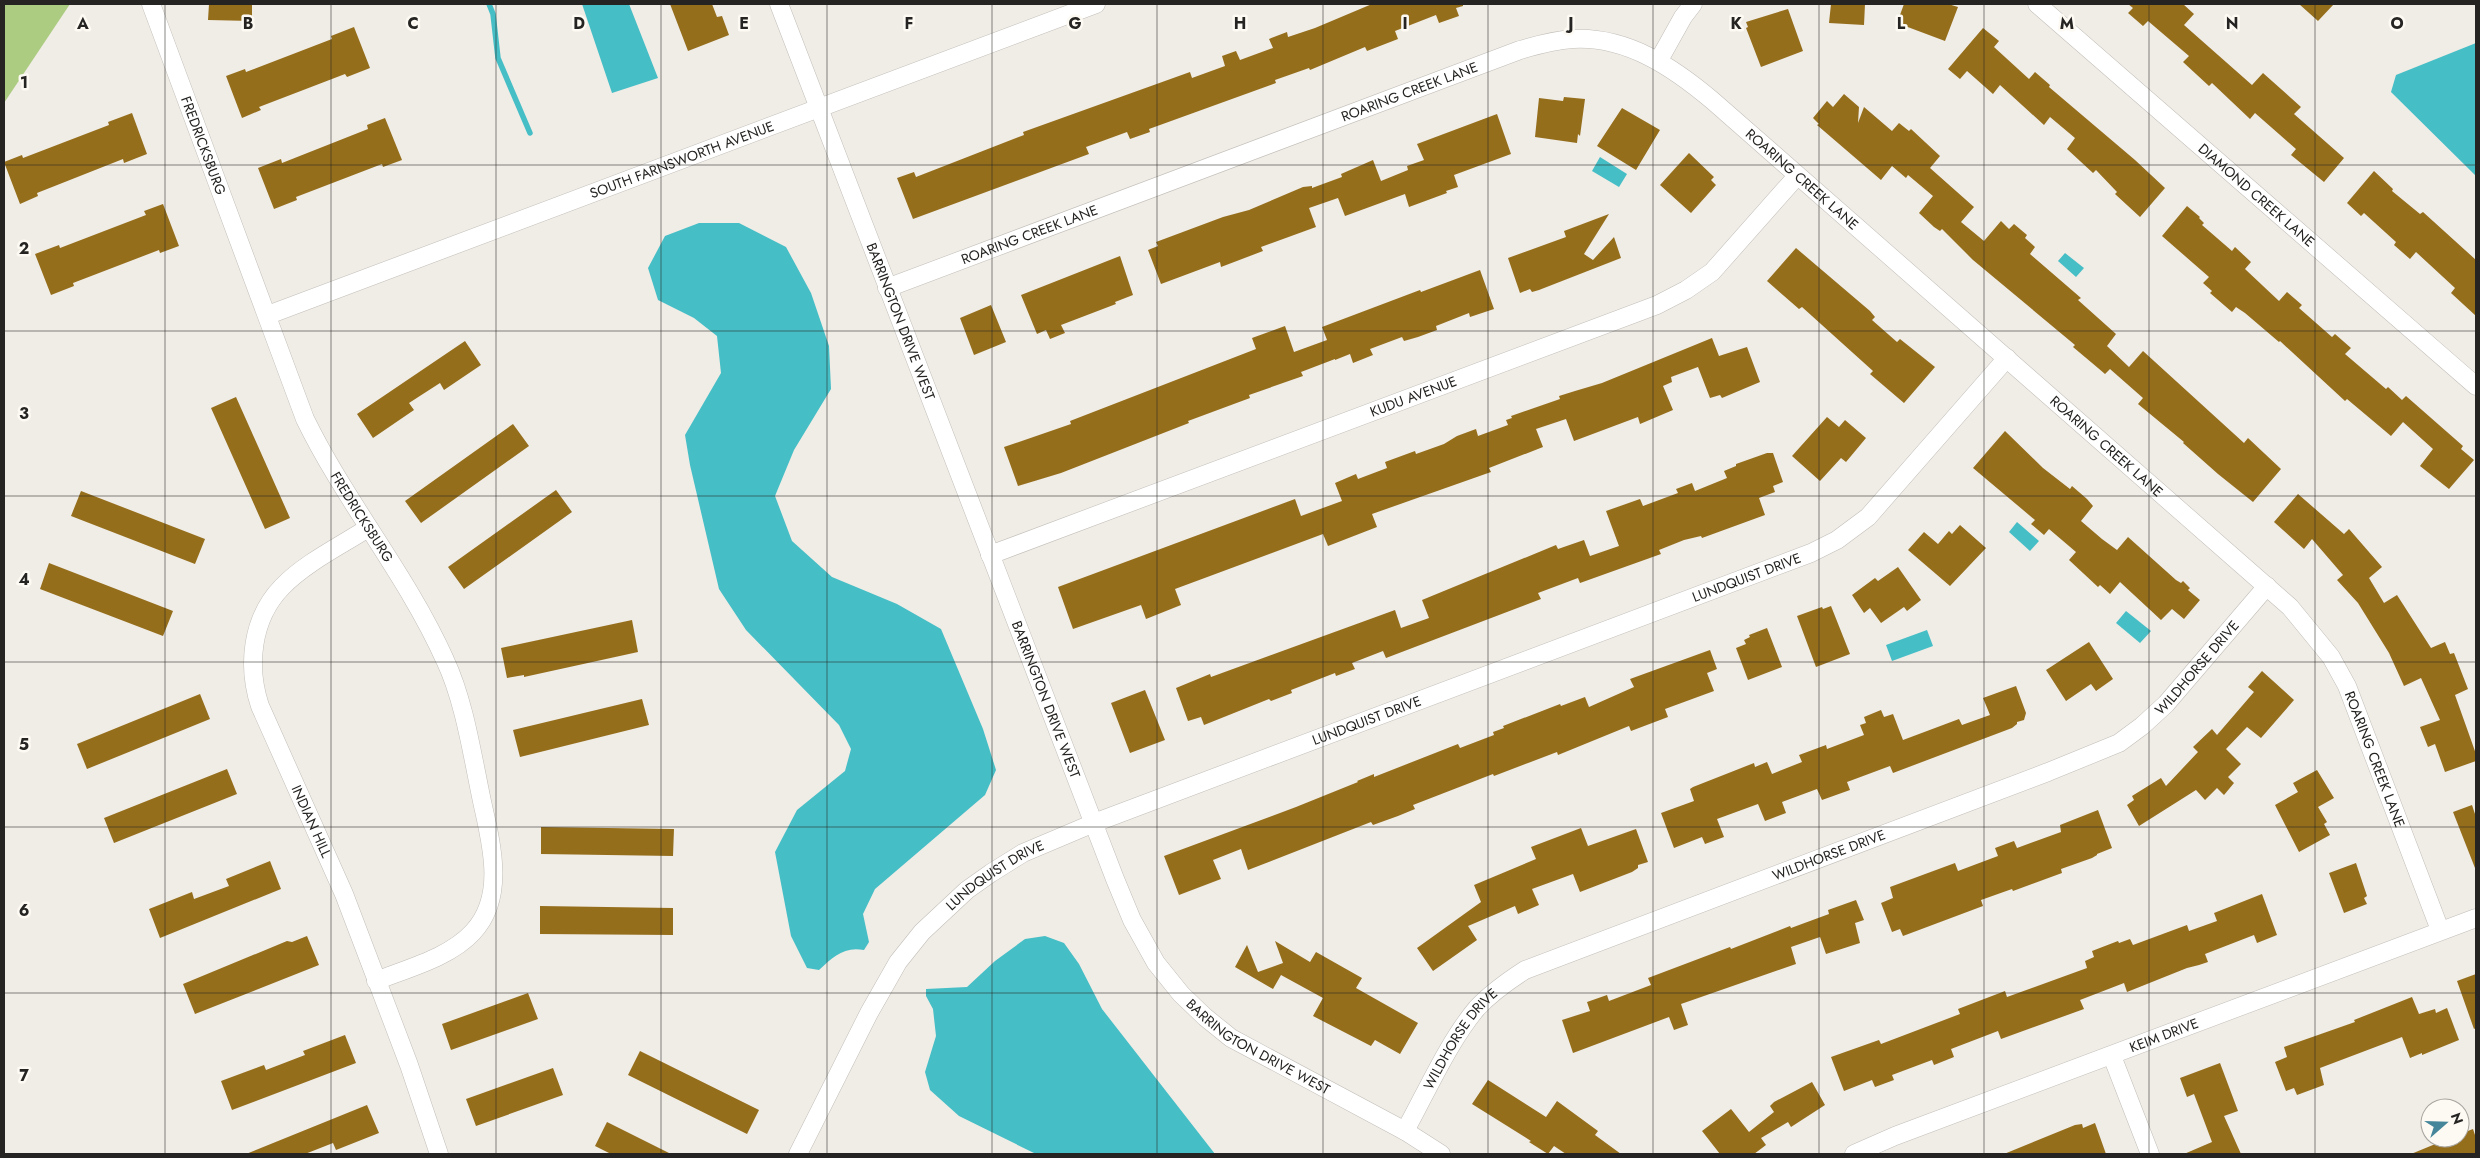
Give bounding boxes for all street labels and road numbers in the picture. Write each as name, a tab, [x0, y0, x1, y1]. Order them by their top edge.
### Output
street label: ROARING CREEK LANE	[1338, 57, 1480, 126]
street label: FREDRICKSBURG	[176, 93, 231, 198]
street label: SOUTH FARNSWORTH AVENUE	[587, 116, 777, 203]
street label: ROARING CREEK LANE	[1741, 124, 1863, 234]
street label: DIAMOND CREEK LANE	[2194, 139, 2319, 251]
street label: ROARING CREEK LANE	[958, 200, 1100, 269]
street label: BARRINGTON DRIVE WEST	[862, 240, 940, 403]
street label: KUDU AVENUE	[1367, 371, 1460, 422]
street label: ROARING CREEK LANE	[2046, 391, 2168, 501]
street label: FREDRICKSBURG	[326, 468, 398, 566]
street label: LUNDQUIST DRIVE	[1689, 548, 1804, 607]
street label: WILDHORSE DRIVE	[2150, 616, 2244, 719]
street label: BARRINGTON DRIVE WEST	[1007, 618, 1086, 781]
street label: ROARING CREEK LANE	[2340, 688, 2410, 830]
street label: LUNDQUIST DRIVE	[1309, 691, 1424, 750]
street label: INDIAN HILL	[287, 782, 337, 862]
street label: WILDHORSE DRIVE	[1769, 824, 1888, 885]
street label: LUNDQUIST DRIVE	[941, 835, 1047, 915]
street label: WILDHORSE DRIVE	[1419, 983, 1502, 1093]
street label: BARRINGTON DRIVE WEST	[1182, 994, 1334, 1099]
street label: KEIM DRIVE	[2127, 1013, 2201, 1057]

